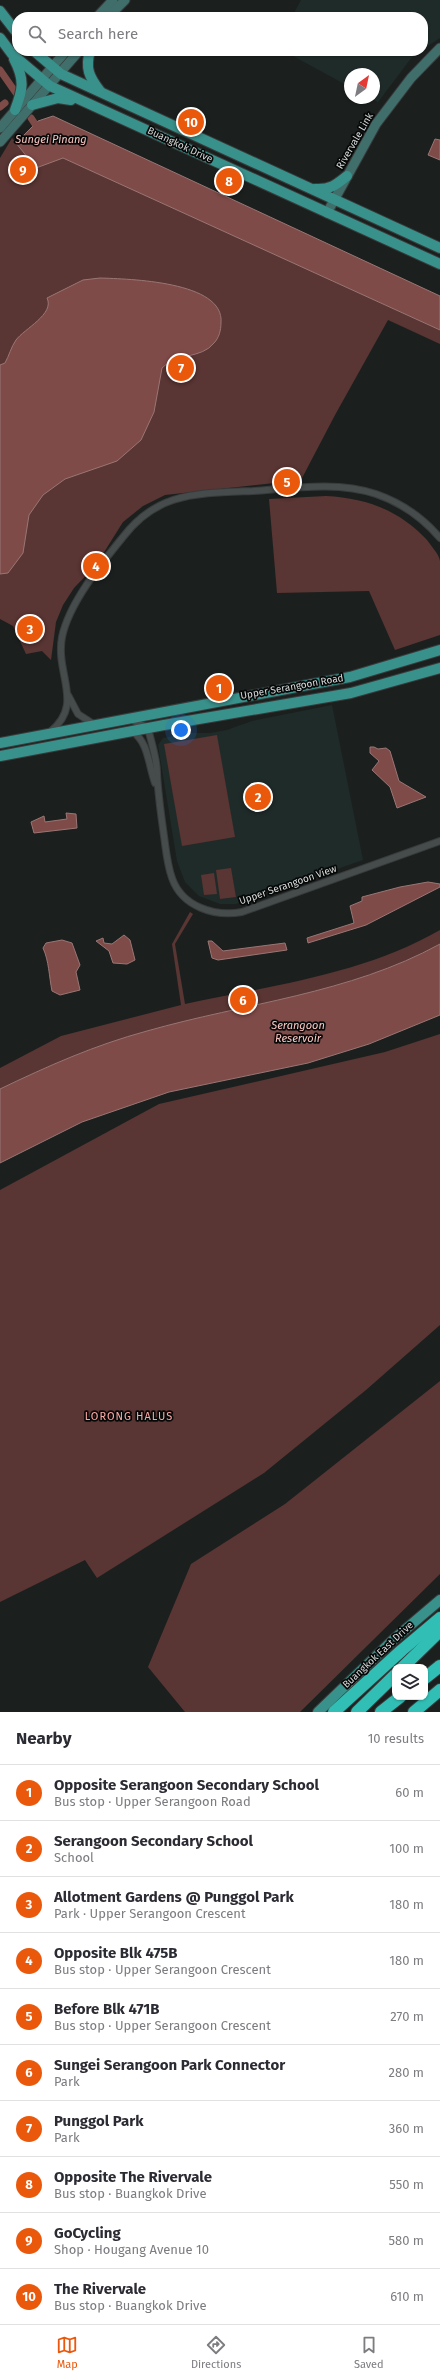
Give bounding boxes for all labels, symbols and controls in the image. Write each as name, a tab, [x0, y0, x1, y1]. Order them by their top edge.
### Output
search box	[12, 12, 428, 56]
icon: search	[26, 23, 48, 45]
text: Search here	[58, 25, 138, 43]
north arrow	[344, 68, 380, 104]
pin: 10	[178, 107, 204, 137]
street label: Rivervale Link	[334, 110, 376, 171]
street label: Buangkok Drive	[146, 125, 214, 165]
water label: Sungei Pinang	[14, 133, 87, 146]
pin: 9	[10, 155, 36, 185]
pin: 8	[216, 166, 242, 196]
pin: 7	[168, 353, 194, 383]
pin: 5	[274, 467, 300, 497]
pin: 4	[83, 551, 109, 581]
pin: 3	[17, 614, 43, 644]
street label: Upper Serangoon Road	[240, 672, 344, 702]
pin: 1	[206, 673, 232, 703]
your location	[171, 720, 191, 740]
pin: 2	[245, 782, 271, 812]
street label: Upper Serangoon View	[238, 863, 338, 907]
pin: 6	[230, 985, 256, 1015]
water label: Serangoon Reservoir	[270, 1019, 325, 1045]
district label: LORONG HALUS	[85, 1410, 173, 1423]
street label: Buangkok East Drive	[340, 1619, 416, 1691]
map controls	[392, 1664, 428, 1700]
button: layers	[392, 1664, 428, 1700]
text: Nearby	[16, 1728, 71, 1749]
text: 10 results	[368, 1731, 424, 1746]
text: Opposite Serangoon Secondary School	[54, 1776, 319, 1794]
text: 1	[26, 1785, 32, 1800]
text: 60 m	[395, 1785, 424, 1800]
text: Bus stop · Upper Serangoon Road	[54, 1794, 251, 1809]
text: Serangoon Secondary School	[54, 1832, 253, 1850]
text: 2	[26, 1841, 32, 1856]
text: 100 m	[389, 1841, 424, 1856]
text: School	[54, 1850, 94, 1865]
text: Allotment Gardens @ Punggol Park	[54, 1888, 294, 1906]
text: 3	[26, 1897, 32, 1912]
text: 180 m	[389, 1897, 424, 1912]
text: Park · Upper Serangoon Crescent	[54, 1906, 246, 1921]
text: Opposite Blk 475B	[54, 1944, 178, 1962]
text: 4	[25, 1953, 33, 1968]
text: 180 m	[389, 1953, 424, 1968]
text: Bus stop · Upper Serangoon Crescent	[54, 1962, 271, 1977]
text: Before Blk 471B	[54, 2000, 160, 2018]
text: 5	[26, 2009, 32, 2024]
text: 270 m	[390, 2009, 424, 2024]
text: Bus stop · Upper Serangoon Crescent	[54, 2018, 271, 2033]
text: Sungei Serangoon Park Connector	[54, 2056, 285, 2074]
text: 6	[25, 2065, 33, 2080]
text: 280 m	[389, 2065, 424, 2080]
text: Park	[54, 2074, 80, 2089]
text: Punggol Park	[54, 2112, 144, 2130]
text: 7	[26, 2121, 32, 2136]
text: 360 m	[389, 2121, 424, 2136]
text: Park	[54, 2130, 80, 2145]
text: Opposite The Rivervale	[54, 2168, 212, 2186]
text: 8	[25, 2177, 33, 2192]
text: 550 m	[389, 2177, 424, 2192]
text: Bus stop · Buangkok Drive	[54, 2186, 207, 2201]
text: GoCycling	[54, 2224, 121, 2242]
text: 9	[25, 2233, 33, 2248]
text: 580 m	[388, 2233, 424, 2248]
text: Shop · Hougang Avenue 10	[54, 2242, 209, 2257]
text: The Rivervale	[54, 2280, 146, 2298]
text: 10	[22, 2289, 36, 2304]
text: 610 m	[390, 2289, 424, 2304]
text: Bus stop · Buangkok Drive	[54, 2298, 207, 2313]
tab: Map	[56, 2334, 78, 2371]
tab: Directions	[191, 2334, 241, 2371]
tab: Saved	[354, 2334, 384, 2371]

